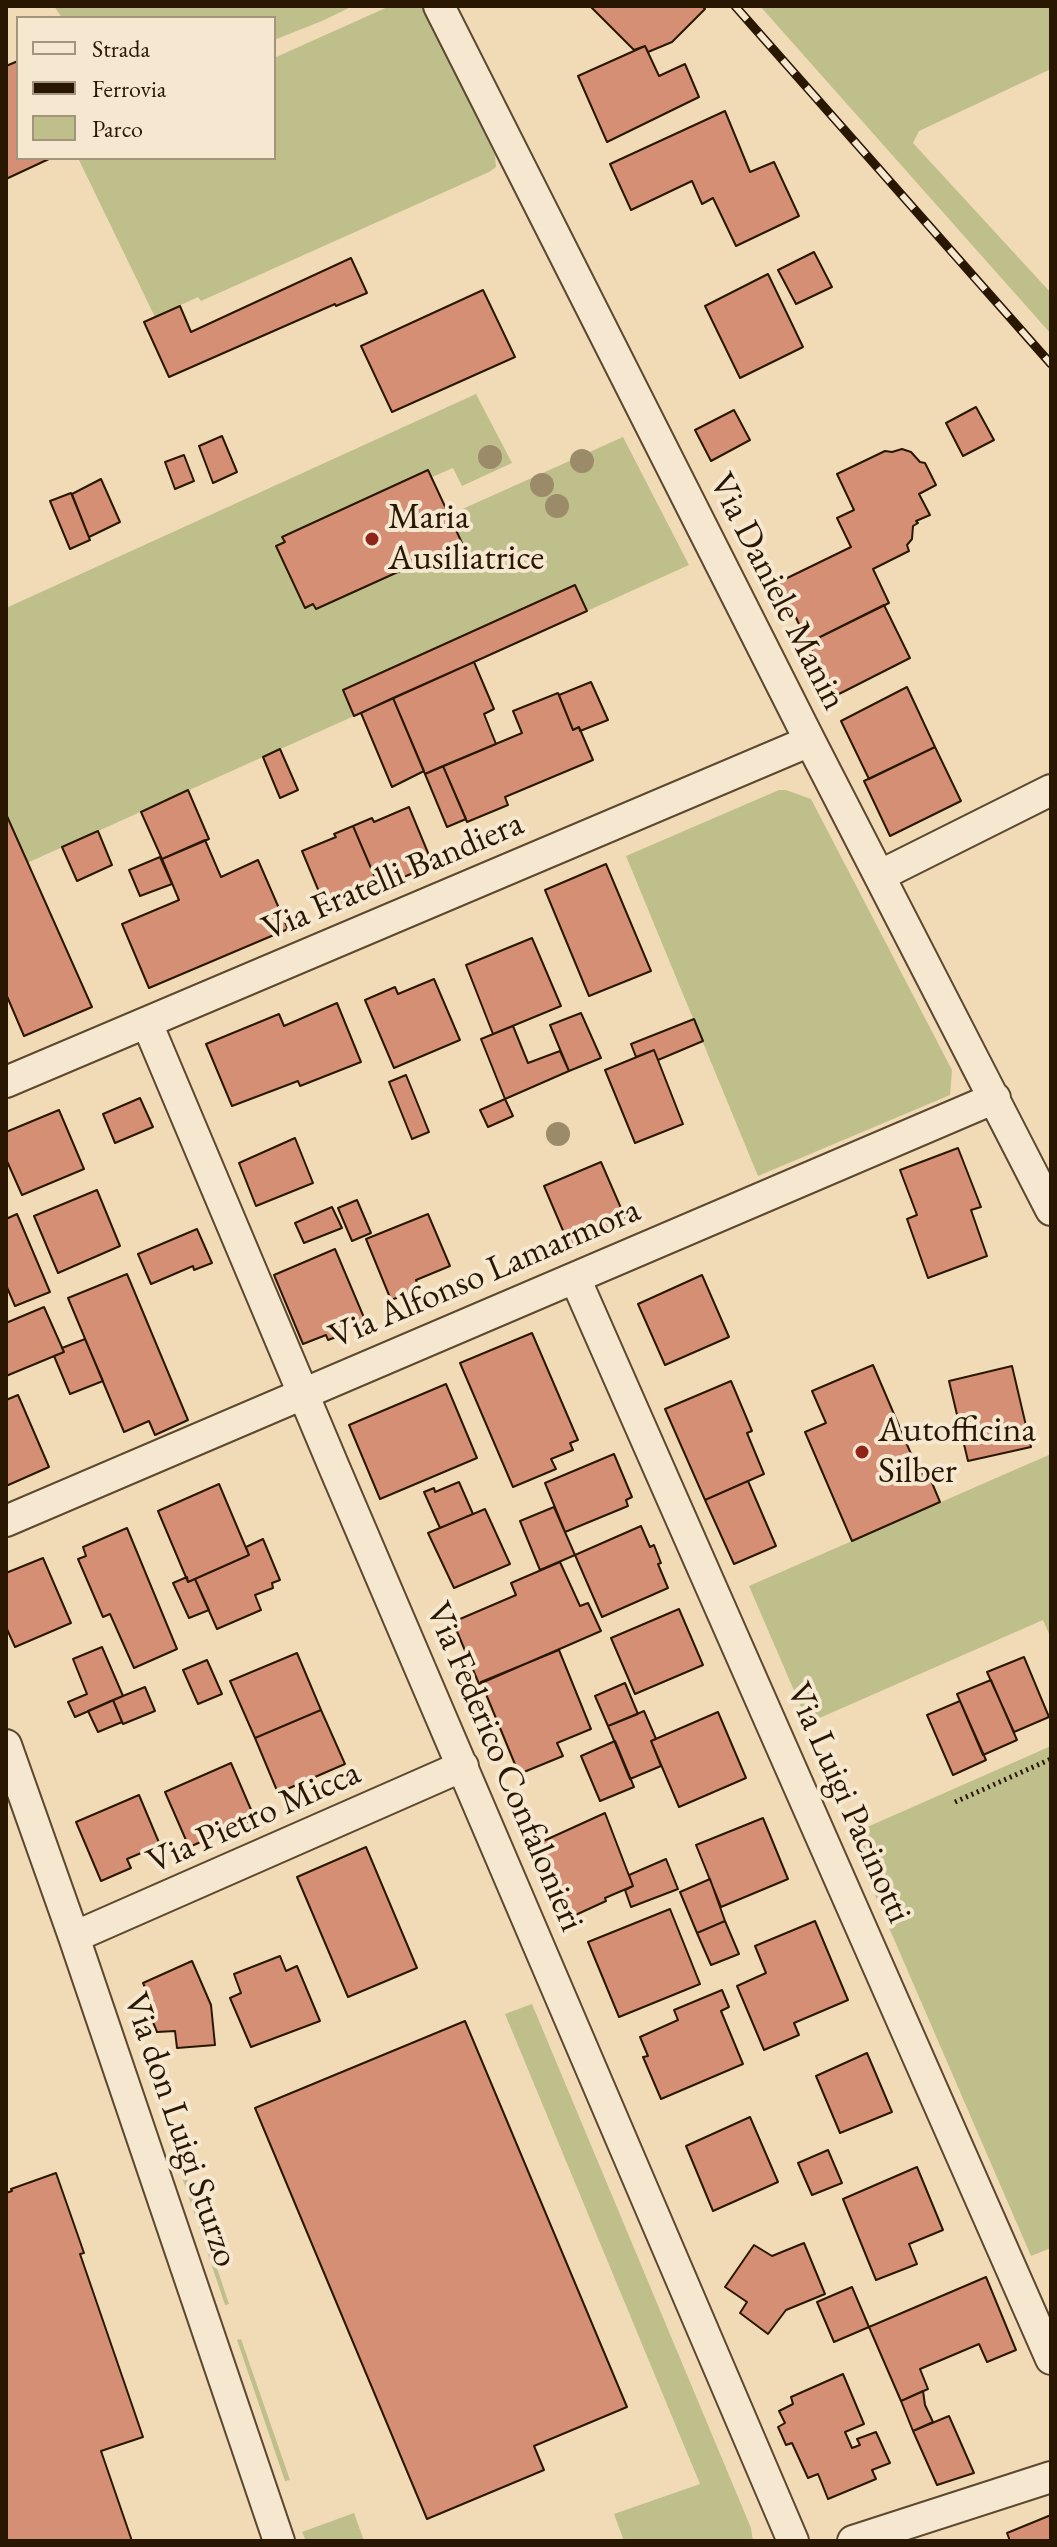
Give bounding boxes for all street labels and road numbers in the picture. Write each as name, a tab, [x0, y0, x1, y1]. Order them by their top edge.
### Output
street label: Via Daniele Manin	[699, 466, 855, 718]
street label: Via Fratelli Bandiera	[256, 803, 530, 951]
street label: Via Alfonso Lamarmora	[323, 1189, 647, 1359]
street label: Via Federico Confalonieri	[415, 1596, 593, 1938]
street label: Via Luigi Pacinotti	[776, 1676, 920, 1930]
street label: Via Pietro Micca	[141, 1752, 367, 1884]
street label: Via don Luigi Sturzo	[113, 1987, 247, 2273]

